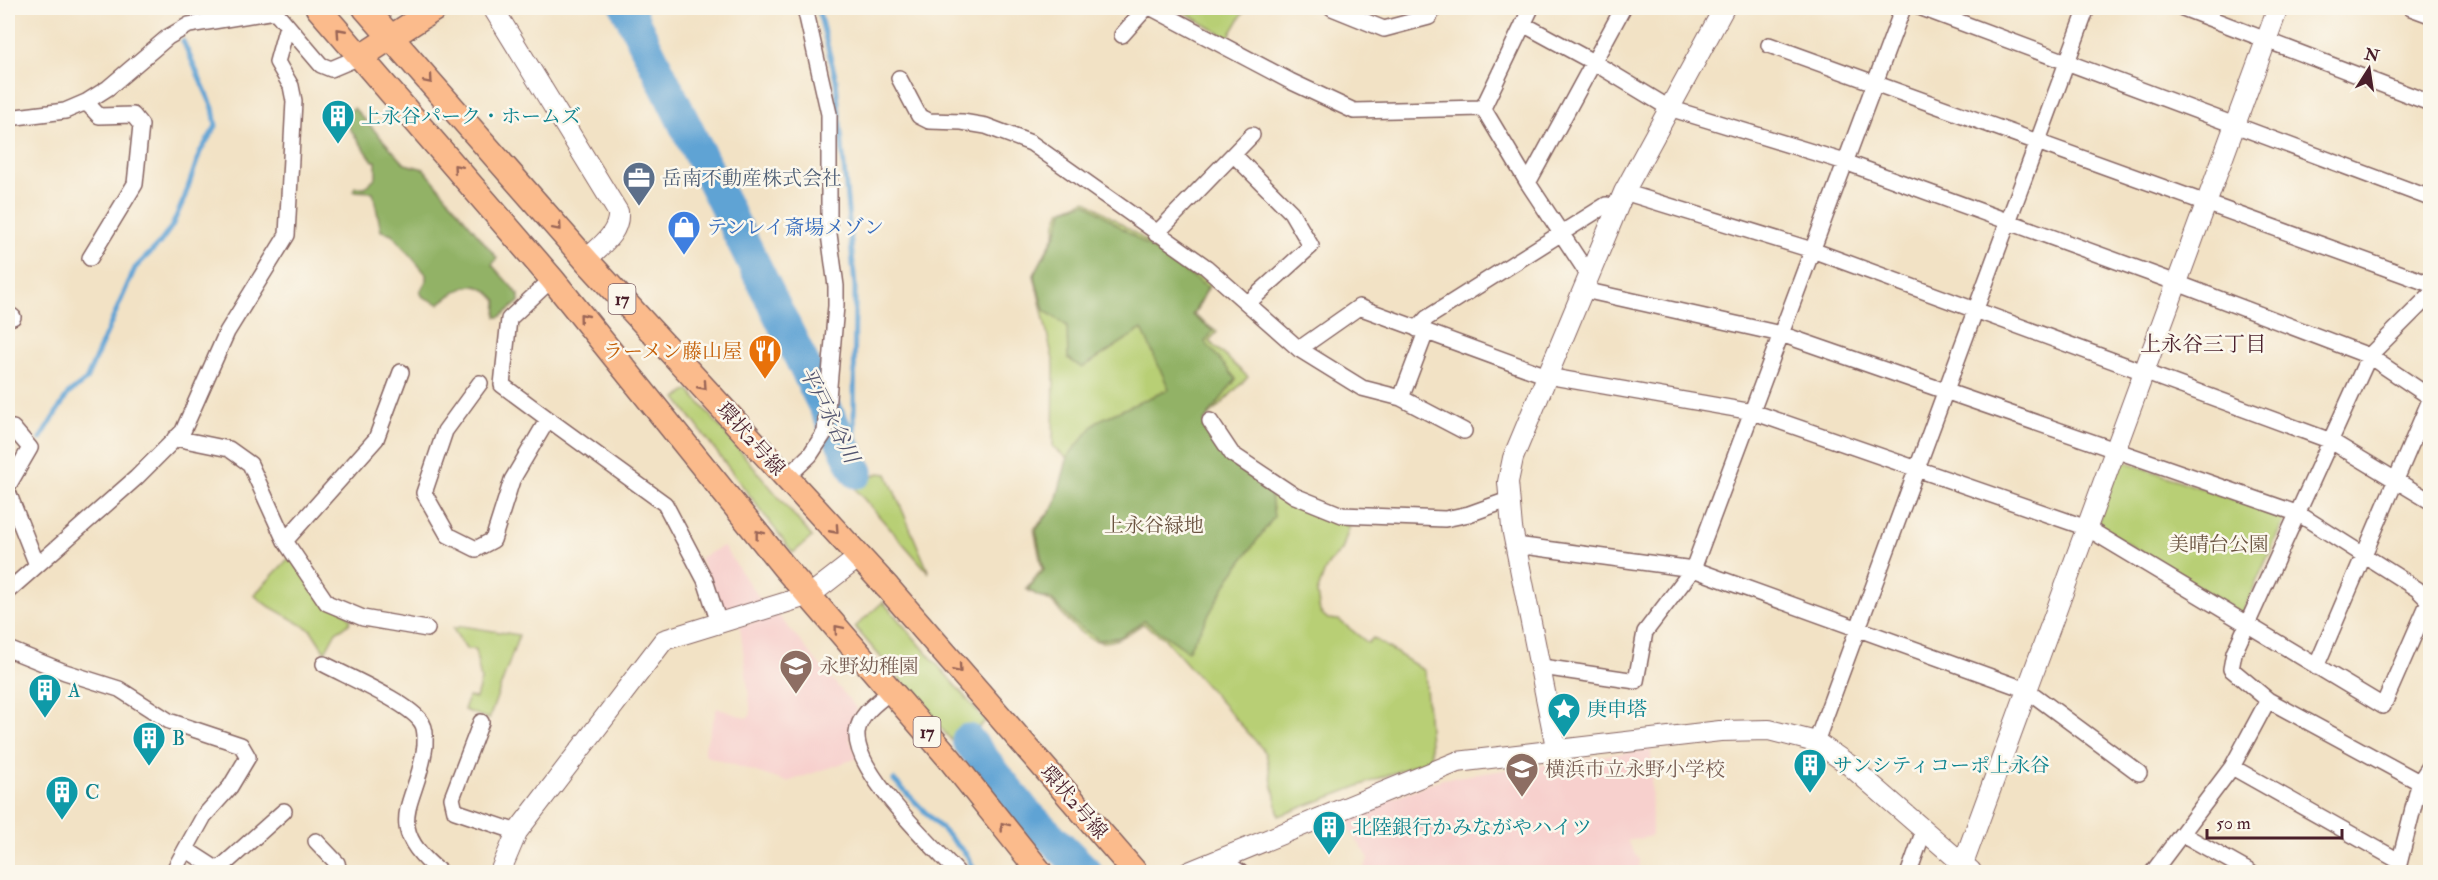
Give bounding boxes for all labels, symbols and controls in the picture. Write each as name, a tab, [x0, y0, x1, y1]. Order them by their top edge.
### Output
one-way arrow	[336, 28, 347, 39]
north arrow	[2339, 39, 2399, 99]
text: N	[2362, 44, 2382, 67]
one-way arrow	[422, 73, 433, 84]
building icon: 上永谷パーク・ホームズ	[320, 98, 356, 145]
place label: 上永谷パーク・ホームズ	[361, 104, 581, 129]
office icon: 岳南不動産株式会社	[621, 160, 657, 207]
one-way arrow	[453, 164, 464, 175]
place label: 岳南不動産株式会社	[662, 166, 842, 191]
shop icon: テンレイ斎場メゾン	[666, 209, 702, 256]
place label: テンレイ斎場メゾン	[707, 215, 884, 240]
one-way arrow	[550, 220, 561, 231]
road number: 17	[608, 284, 636, 314]
one-way arrow	[579, 313, 590, 324]
district label: 上永谷三丁目	[2140, 331, 2266, 358]
restaurant icon: ラーメン藤山屋	[747, 333, 783, 380]
place label: ラーメン藤山屋	[603, 339, 742, 364]
water label: 平戸永谷川	[793, 362, 866, 470]
one-way arrow	[696, 379, 707, 390]
street label: 環状2号線	[712, 397, 790, 481]
park label: 上永谷緑地	[1104, 513, 1204, 538]
one-way arrow	[828, 523, 839, 534]
one-way arrow	[755, 529, 766, 540]
park label: 美晴台公園	[2169, 532, 2269, 557]
one-way arrow	[834, 625, 845, 636]
school or university icon: 永野幼稚園	[778, 648, 814, 695]
place label: 永野幼稚園	[819, 654, 919, 679]
one-way arrow	[951, 662, 962, 673]
building icon: A	[27, 672, 63, 719]
place label: A	[67, 678, 81, 703]
place icon: 庚申塔	[1546, 691, 1582, 738]
place label: 庚申塔	[1587, 697, 1647, 722]
road number: 17	[914, 717, 940, 747]
building icon: B	[131, 720, 167, 767]
place label: B	[172, 726, 185, 751]
building icon: サンシティコーポ上永谷	[1792, 747, 1828, 794]
school or university icon: 横浜市立永野小学校	[1504, 751, 1540, 798]
place label: サンシティコーポ上永谷	[1833, 753, 2050, 778]
place label: 横浜市立永野小学校	[1545, 757, 1725, 782]
street label: 環状2号線	[1035, 760, 1113, 844]
building icon: C	[44, 774, 80, 821]
place label: C	[85, 780, 100, 805]
scale bar	[2207, 802, 2342, 840]
building icon: 北陸銀行かみながやハイツ	[1311, 809, 1347, 856]
text: 50 m	[2216, 812, 2251, 835]
place label: 北陸銀行かみながやハイツ	[1352, 815, 1592, 840]
one-way arrow	[1000, 822, 1011, 833]

